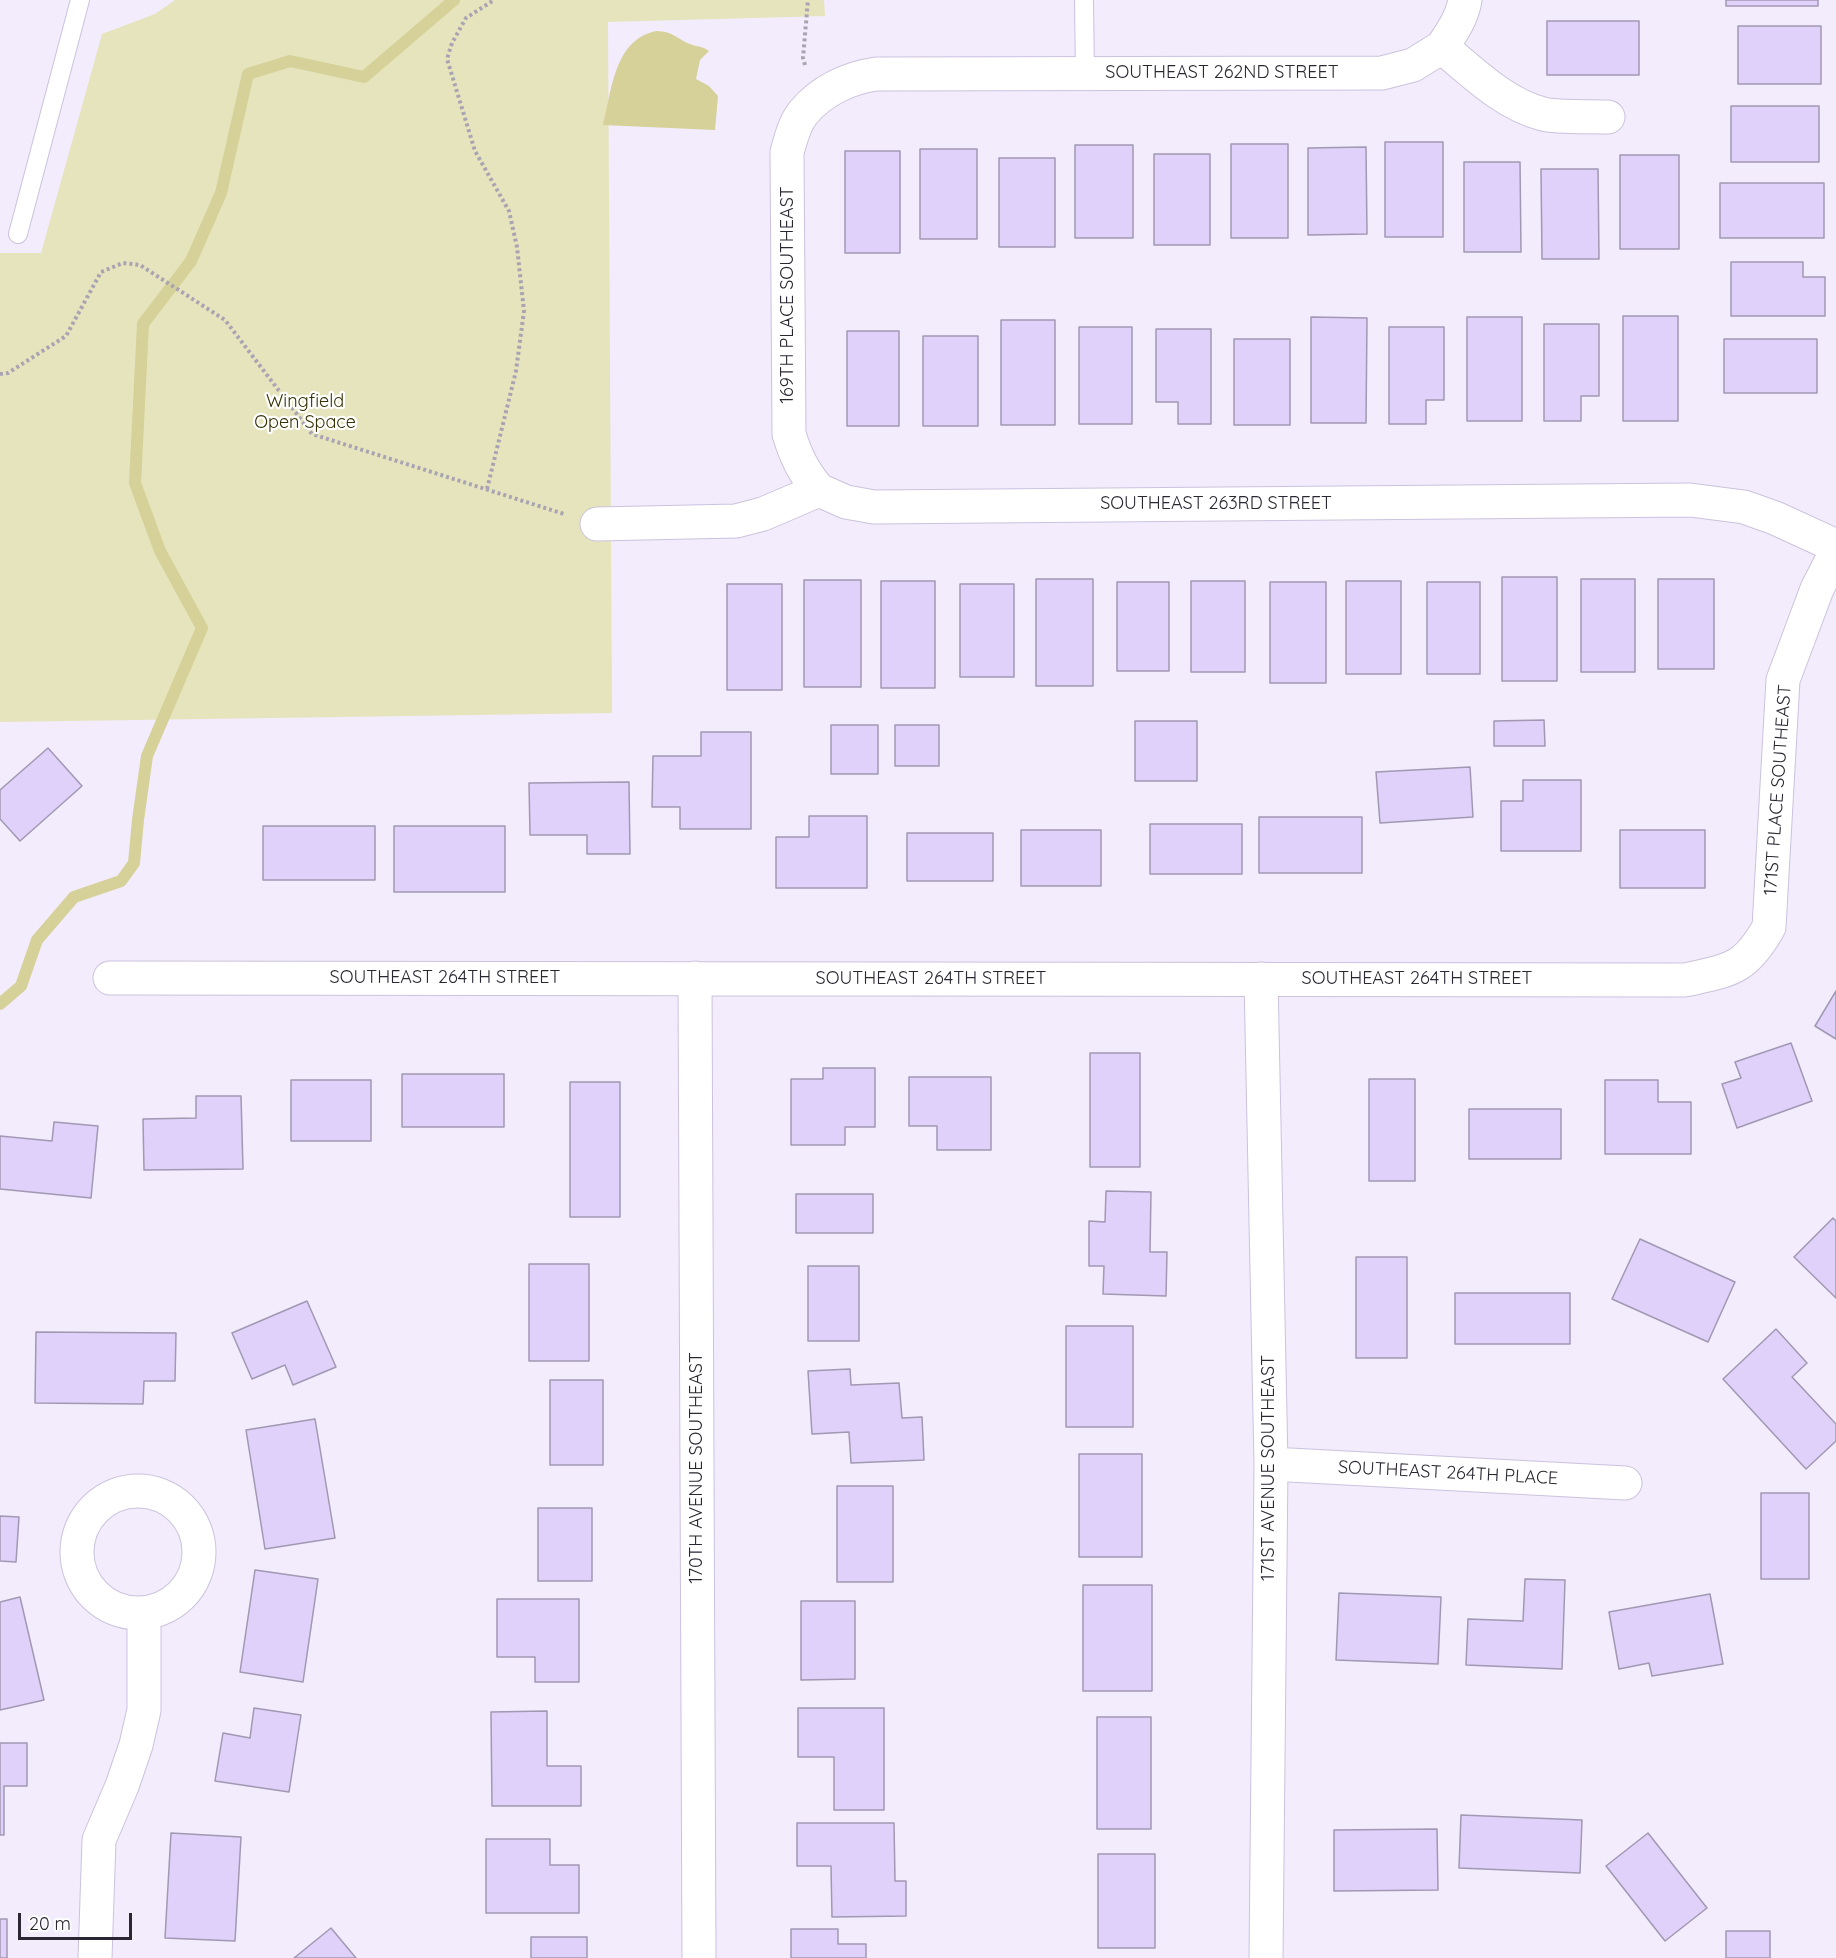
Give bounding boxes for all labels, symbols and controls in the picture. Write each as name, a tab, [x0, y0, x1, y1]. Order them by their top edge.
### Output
street label: SOUTHEAST 262ND STREET	[1105, 62, 1339, 84]
street label: 169TH PLACE SOUTHEAST	[777, 186, 799, 404]
park label: Wingfield Open Space	[254, 391, 356, 434]
street label: SOUTHEAST 263RD STREET	[1100, 493, 1332, 515]
street label: 171ST PLACE SOUTHEAST	[1760, 684, 1796, 896]
street label: SOUTHEAST 264TH STREET	[330, 967, 560, 989]
street label: SOUTHEAST 264TH STREET	[816, 968, 1046, 990]
street label: SOUTHEAST 264TH STREET	[1302, 968, 1532, 990]
street label: 170TH AVENUE SOUTHEAST	[686, 1352, 708, 1584]
street label: 171ST AVENUE SOUTHEAST	[1258, 1355, 1280, 1581]
street label: SOUTHEAST 264TH PLACE	[1337, 1456, 1559, 1490]
scale bar	[21, 1901, 135, 1939]
text: 20 m	[29, 1912, 71, 1935]

